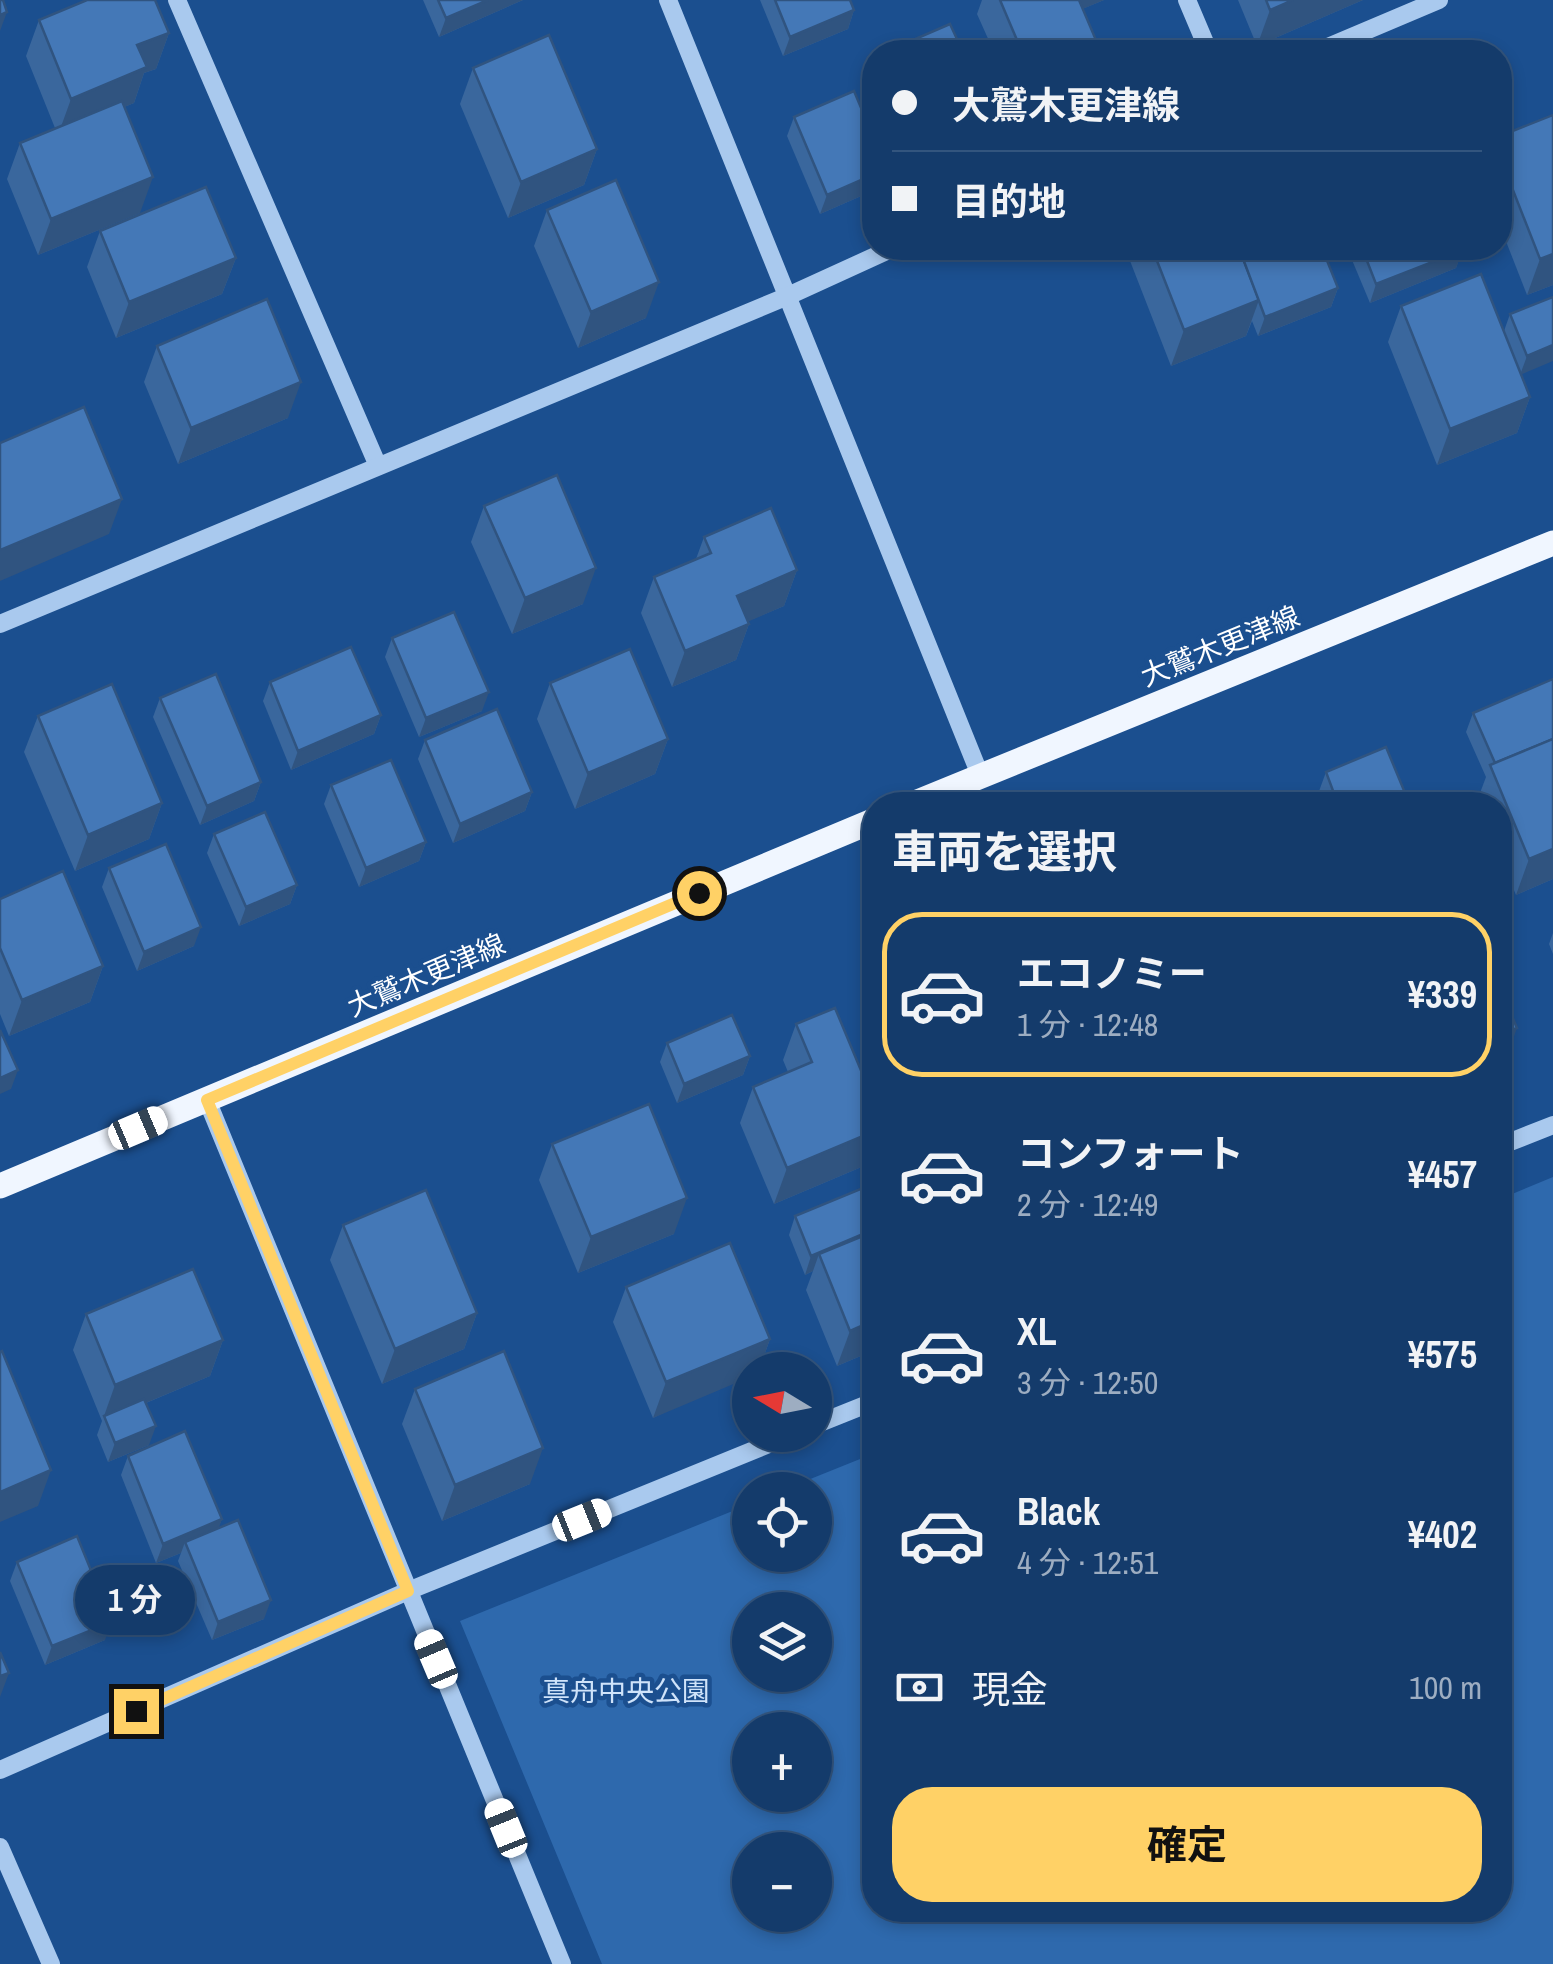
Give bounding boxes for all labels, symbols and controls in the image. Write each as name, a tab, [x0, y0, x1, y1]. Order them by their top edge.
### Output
text: 大鷲木更津線	[952, 80, 1180, 131]
text: 目的地	[952, 176, 1066, 227]
street label: 大鷲木更津線	[1135, 597, 1305, 695]
text: 車両を選択	[892, 821, 1117, 882]
route start	[677, 871, 722, 916]
street label: 大鷲木更津線	[341, 925, 511, 1025]
text: エコノミー	[1017, 948, 1207, 999]
icon: car	[897, 950, 987, 1040]
text: ¥339	[1408, 969, 1477, 1020]
text: 1 分 · 12:48	[1017, 1003, 1158, 1046]
car	[105, 1102, 171, 1154]
text: コンフォート	[1017, 1128, 1244, 1179]
icon: car	[897, 1130, 987, 1220]
text: ¥457	[1408, 1149, 1477, 1200]
text: 2 分 · 12:49	[1017, 1183, 1158, 1226]
text: XL	[1017, 1306, 1057, 1357]
icon: car	[897, 1310, 987, 1400]
text: ¥575	[1408, 1329, 1477, 1380]
north arrow	[732, 1352, 832, 1452]
map controls	[732, 1352, 832, 1932]
text: 3 分 · 12:50	[1017, 1361, 1158, 1404]
button: locate	[732, 1472, 832, 1572]
text: Black	[1017, 1486, 1100, 1537]
icon: car	[897, 1490, 987, 1580]
car	[549, 1495, 615, 1545]
text: ¥402	[1408, 1509, 1477, 1560]
text: 4 分 · 12:51	[1017, 1541, 1158, 1584]
callout: 1 分	[76, 1566, 196, 1636]
text: 1 分	[108, 1578, 162, 1621]
button: layers	[732, 1592, 832, 1692]
car	[410, 1626, 462, 1692]
icon: cash	[892, 1660, 947, 1715]
text: 現金	[972, 1664, 1048, 1715]
text: 100 m	[1409, 1666, 1482, 1709]
park label: 真舟中央公園	[542, 1672, 710, 1710]
route end	[114, 1689, 159, 1734]
button: +	[732, 1712, 832, 1812]
button: 確定	[892, 1787, 1482, 1902]
car	[481, 1795, 531, 1861]
button: −	[732, 1832, 832, 1932]

